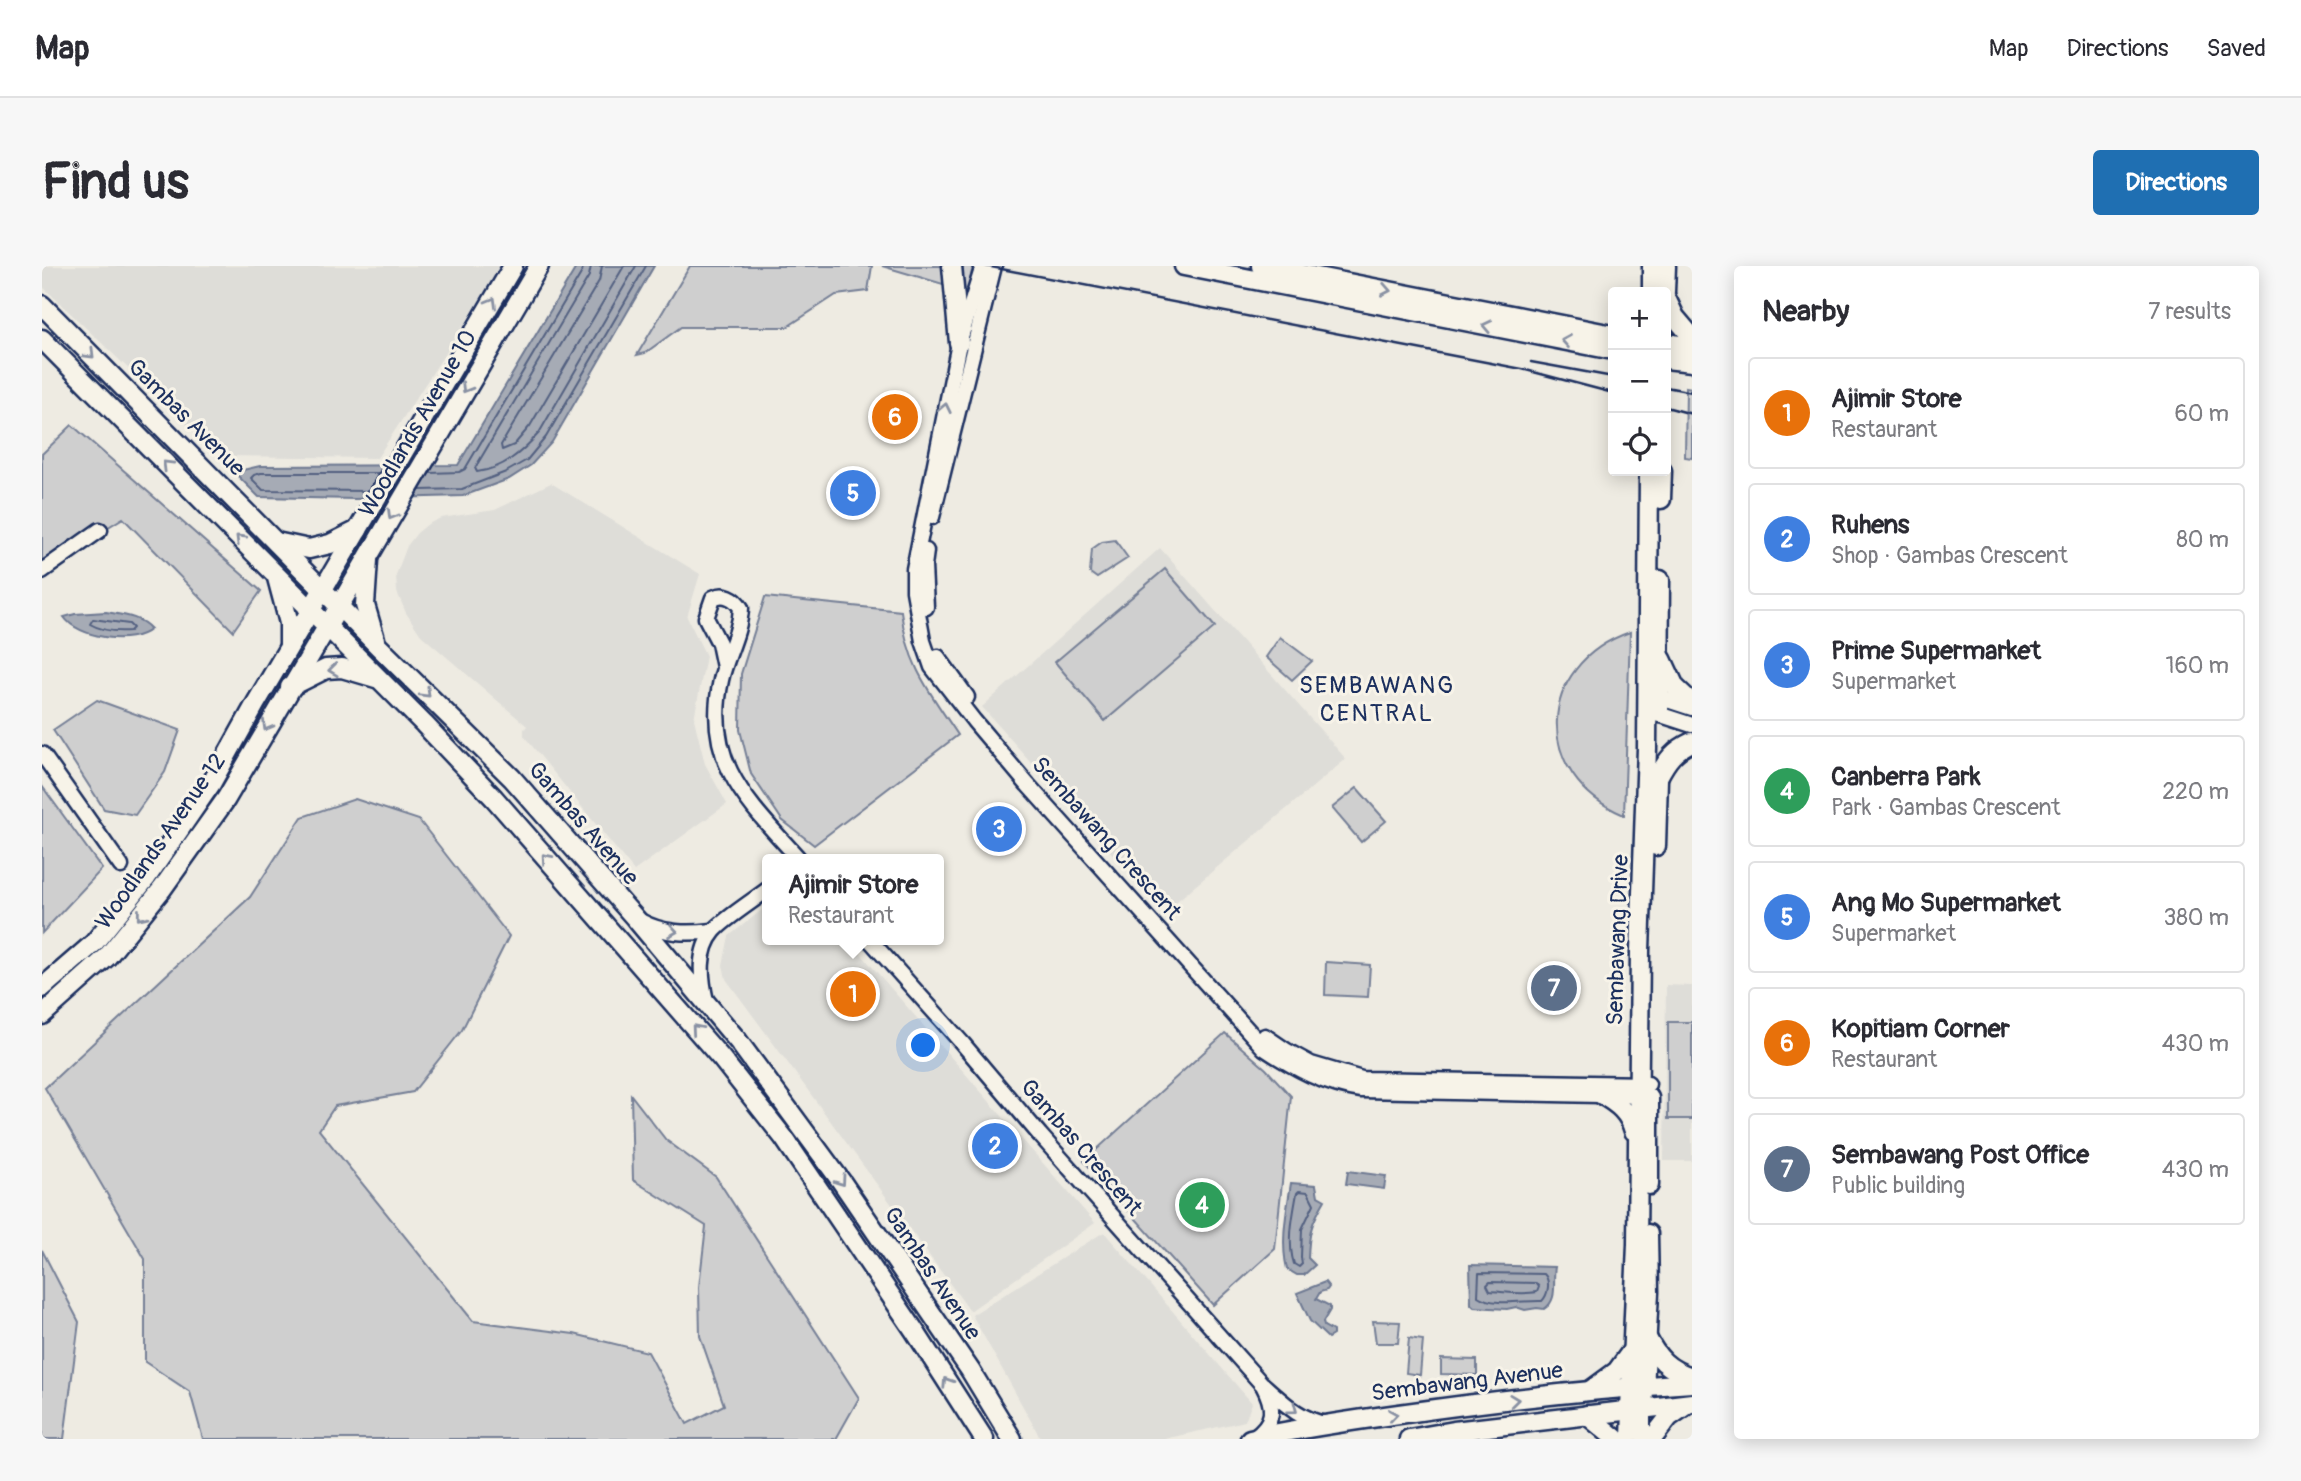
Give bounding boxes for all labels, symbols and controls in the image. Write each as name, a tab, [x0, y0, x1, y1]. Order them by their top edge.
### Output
text: Map	[35, 28, 90, 69]
text: Map	[1989, 34, 2029, 63]
text: Directions	[2067, 34, 2168, 63]
text: Saved	[2206, 34, 2266, 63]
button: Directions	[2093, 150, 2259, 215]
text: Find us	[42, 152, 189, 213]
one-way arrow	[1380, 282, 1392, 297]
map controls	[1608, 287, 1671, 476]
button: +	[1608, 287, 1671, 350]
text: Nearby	[1762, 293, 1849, 330]
one-way arrow	[483, 297, 496, 310]
text: 7 results	[2148, 297, 2231, 326]
one-way arrow	[1481, 319, 1493, 334]
street label: Woodlands Avenue 10	[352, 325, 483, 522]
one-way arrow	[1560, 334, 1572, 349]
one-way arrow	[82, 345, 95, 358]
button: −	[1608, 350, 1671, 413]
street label: Gambas Avenue	[122, 353, 252, 483]
one-way arrow	[462, 380, 475, 393]
text: Ajimir Store	[1831, 383, 1962, 415]
pin: 6	[872, 391, 918, 443]
text: 1	[1783, 399, 1792, 428]
text: 60 m	[2174, 399, 2229, 428]
one-way arrow	[937, 402, 952, 414]
button: locate	[1608, 413, 1671, 476]
text: Restaurant	[1831, 415, 1937, 444]
one-way arrow	[162, 460, 175, 473]
pin: 5	[830, 467, 876, 519]
one-way arrow	[387, 508, 400, 520]
text: Ruhens	[1831, 509, 1909, 541]
text: 2	[1781, 525, 1793, 554]
text: 80 m	[2176, 525, 2229, 554]
one-way arrow	[236, 534, 249, 547]
text: Shop · Gambas Crescent	[1831, 541, 2068, 570]
text: Prime Supermarket	[1831, 635, 2041, 667]
text: 3	[1781, 651, 1793, 680]
text: 160 m	[2165, 651, 2229, 680]
one-way arrow	[328, 663, 339, 678]
text: Supermarket	[1831, 667, 1956, 696]
district label: SEMBAWANG CENTRAL	[1299, 671, 1455, 728]
one-way arrow	[418, 685, 430, 697]
one-way arrow	[262, 719, 275, 732]
street label: Woodlands Avenue 12	[89, 748, 232, 935]
street label: Sembawang Crescent	[1026, 751, 1188, 927]
street label: Gambas Avenue	[522, 756, 646, 892]
text: Canberra Park	[1831, 761, 1980, 793]
text: 4	[1780, 777, 1794, 806]
text: 220 m	[2162, 777, 2229, 806]
text: Park · Gambas Crescent	[1831, 793, 2061, 822]
pin: 3	[976, 803, 1022, 855]
one-way arrow	[542, 853, 554, 866]
street label: Sembawang Drive	[1600, 853, 1635, 1026]
popup	[762, 854, 944, 945]
text: Ajimir Store	[788, 869, 918, 901]
text: Ang Mo Supermarket	[1831, 887, 2061, 919]
text: Restaurant	[788, 901, 894, 930]
text: 5	[1781, 903, 1793, 932]
text: 380 m	[2163, 903, 2229, 932]
one-way arrow	[137, 907, 149, 920]
text: Supermarket	[1831, 919, 1956, 948]
one-way arrow	[667, 923, 679, 938]
pin: 7	[1531, 962, 1577, 1014]
pin: 1	[830, 968, 876, 1020]
text: Kopitiam Corner	[1831, 1013, 2010, 1045]
one-way arrow	[692, 1024, 704, 1037]
your location	[906, 1028, 940, 1062]
text: 6	[1780, 1029, 1794, 1058]
text: 430 m	[2162, 1029, 2229, 1058]
text: Restaurant	[1831, 1045, 1937, 1074]
street label: Gambas Crescent	[1014, 1073, 1149, 1222]
pin: 2	[972, 1120, 1018, 1172]
text: Sembawang Post Office	[1831, 1139, 2089, 1171]
text: 7	[1781, 1155, 1793, 1184]
text: 430 m	[2162, 1155, 2229, 1184]
text: Public building	[1831, 1171, 1965, 1200]
one-way arrow	[833, 1173, 845, 1186]
pin: 4	[1179, 1179, 1225, 1231]
street label: Gambas Avenue	[877, 1201, 988, 1346]
street label: Sembawang Avenue	[1370, 1355, 1565, 1408]
one-way arrow	[943, 1376, 956, 1389]
one-way arrow	[1508, 1392, 1519, 1407]
one-way arrow	[1285, 1401, 1298, 1414]
one-way arrow	[1387, 1408, 1399, 1423]

